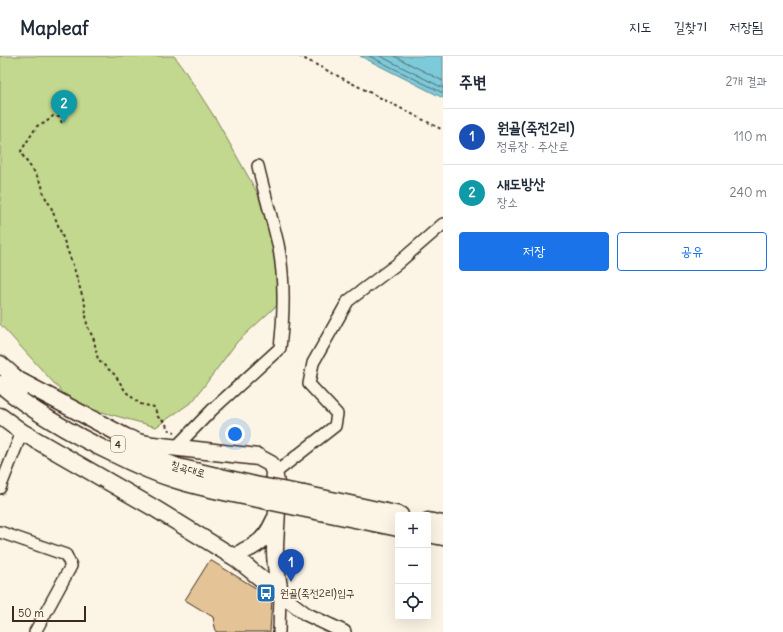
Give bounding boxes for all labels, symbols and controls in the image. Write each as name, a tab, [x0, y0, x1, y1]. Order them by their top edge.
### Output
text: Mapleaf	[20, 16, 89, 40]
text: 지도	[629, 18, 651, 36]
text: 길찾기	[673, 18, 707, 36]
text: 저장됨	[729, 18, 763, 36]
text: 주변	[459, 71, 486, 93]
text: 2개 결과	[725, 73, 767, 90]
pin: 2	[51, 90, 77, 123]
text: 원골(죽전2리)	[497, 118, 575, 137]
text: 1	[469, 128, 475, 145]
text: 110 m	[734, 128, 767, 145]
text: 정류장 · 주산로	[497, 138, 569, 155]
text: 새도방산	[497, 174, 545, 193]
text: 2	[468, 184, 476, 201]
text: 240 m	[730, 184, 767, 201]
text: 장소	[497, 194, 518, 211]
button: 저장	[459, 232, 609, 271]
button: 공유	[617, 232, 767, 271]
your location	[225, 424, 245, 444]
road number: 4	[111, 436, 125, 452]
street label: 칠곡대로	[169, 457, 207, 481]
map controls	[395, 512, 431, 620]
button: +	[395, 512, 431, 548]
button: −	[395, 548, 431, 584]
pin: 1	[278, 549, 304, 582]
bus stop icon: 원골(죽전2리)입구	[255, 582, 277, 604]
button: locate	[395, 584, 431, 620]
place label: 원골(죽전2리)입구	[280, 586, 355, 600]
scale bar	[12, 604, 86, 623]
text: 50 m	[18, 606, 44, 620]

